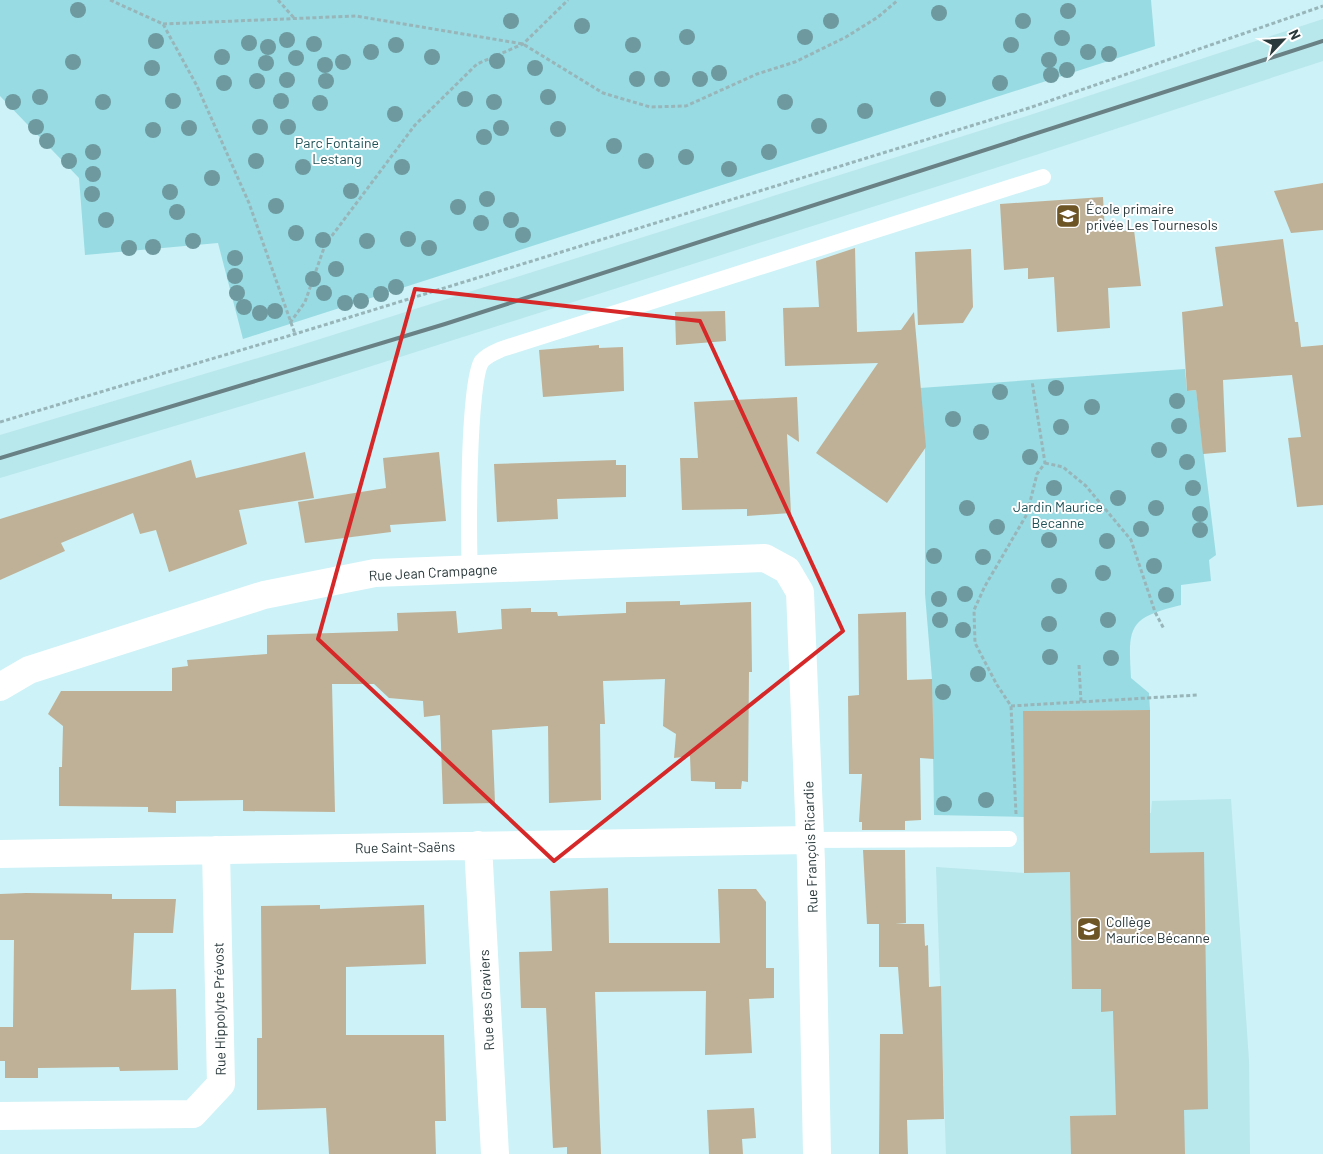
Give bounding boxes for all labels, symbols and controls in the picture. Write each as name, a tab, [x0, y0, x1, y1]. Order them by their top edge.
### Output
north arrow	[1258, 15, 1308, 65]
text: N	[1286, 26, 1305, 42]
park label: Parc Fontaine Lestang	[295, 134, 379, 167]
place label: École primaire privée Les Tournesols	[1086, 200, 1218, 233]
school or university icon: École primaire privée Les Tournesols	[1055, 203, 1081, 229]
park label: Jardin Maurice Becanne	[1013, 498, 1103, 531]
street label: Rue Jean Crampagne	[368, 560, 498, 584]
street label: Rue François Ricardie	[799, 781, 821, 913]
street label: Rue Saint-Saëns	[355, 838, 456, 856]
place label: Collège Maurice Bécanne	[1106, 913, 1210, 946]
school or university icon: Collège Maurice Bécanne	[1076, 916, 1102, 942]
street label: Rue Hippolyte Prévost	[209, 942, 229, 1076]
street label: Rue des Graviers	[475, 949, 497, 1051]

